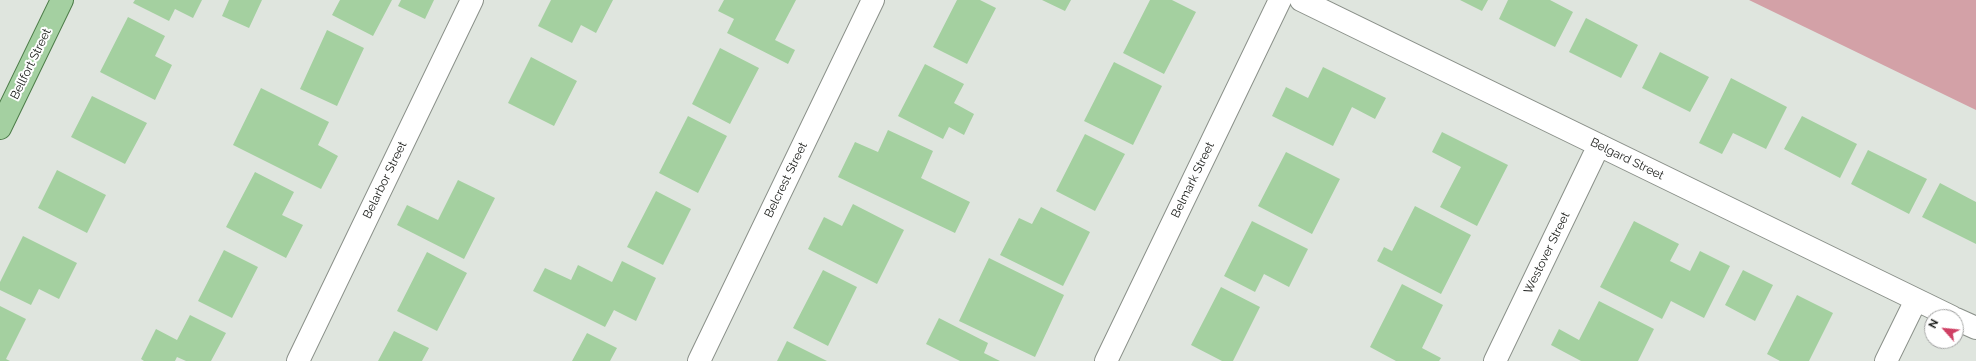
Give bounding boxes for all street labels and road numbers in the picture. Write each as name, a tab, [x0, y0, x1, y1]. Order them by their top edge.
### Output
street label: Bellfort Street	[8, 26, 54, 102]
street label: Belgard Street	[1588, 135, 1666, 183]
street label: Belarbor Street	[360, 139, 410, 221]
street label: Belcrest Street	[762, 140, 810, 220]
street label: Belmark Street	[1168, 140, 1218, 220]
street label: Westover Street	[1521, 210, 1573, 296]

